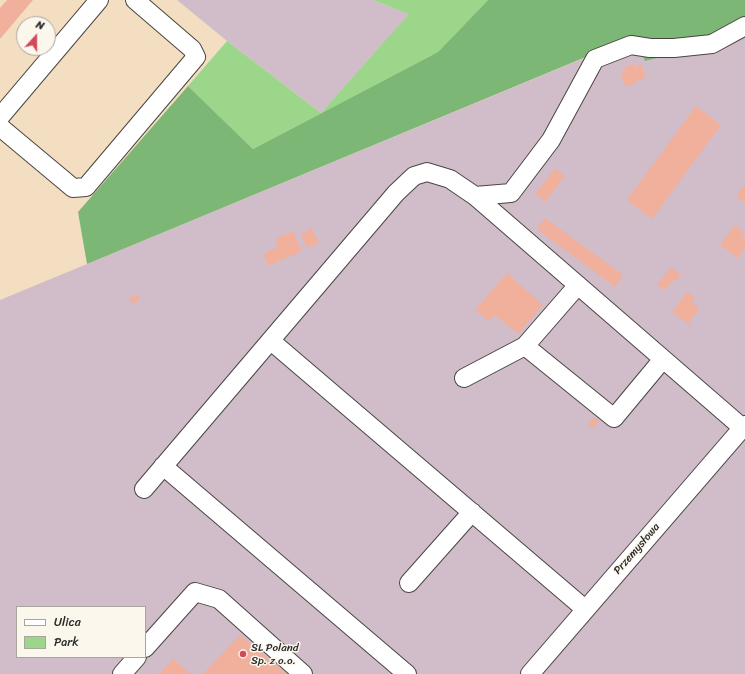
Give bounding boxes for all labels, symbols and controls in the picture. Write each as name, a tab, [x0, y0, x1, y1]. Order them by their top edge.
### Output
text: N	[33, 15, 47, 35]
north arrow	[16, 16, 56, 56]
street label: Przemysłowa	[611, 521, 663, 577]
legend	[16, 606, 146, 658]
text: Ulica	[54, 611, 81, 633]
text: Park	[54, 631, 79, 653]
place label: SL Poland Sp. z o.o.	[251, 641, 298, 667]
marker: SL Poland Sp. z o.o.	[238, 649, 248, 659]

